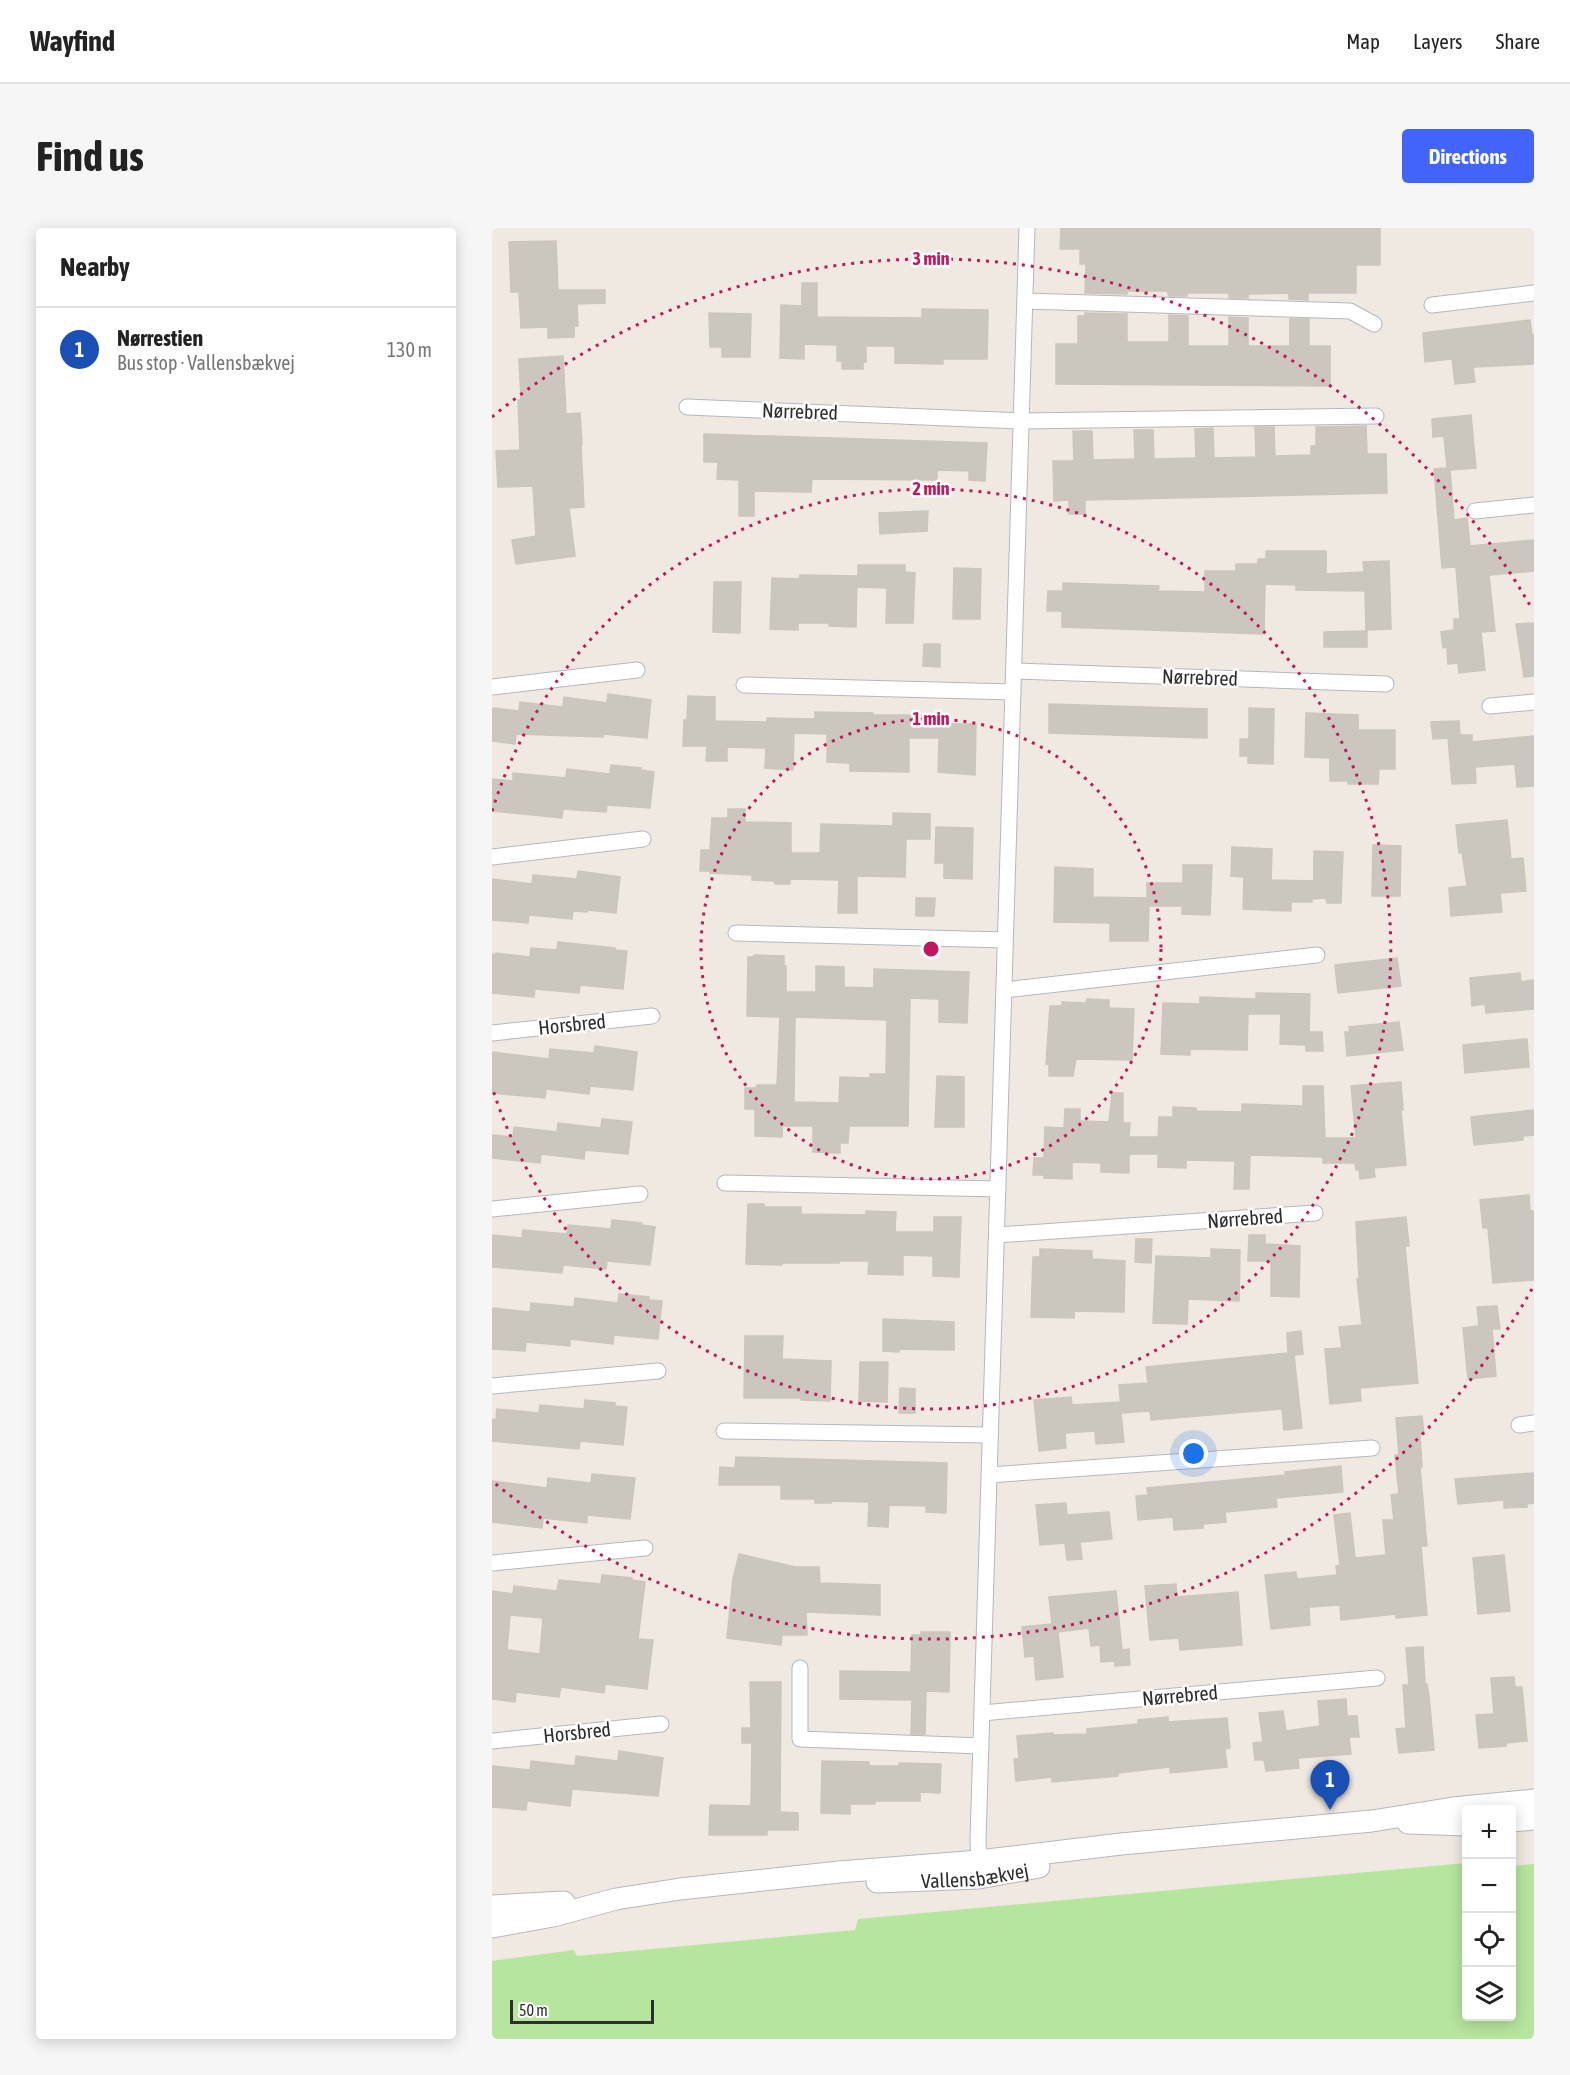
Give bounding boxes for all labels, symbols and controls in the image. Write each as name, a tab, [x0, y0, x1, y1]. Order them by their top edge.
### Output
text: Wayfind	[30, 25, 115, 57]
text: Map	[1346, 29, 1380, 53]
text: Layers	[1413, 29, 1463, 53]
text: Share	[1496, 29, 1540, 53]
button: Directions	[1402, 129, 1534, 183]
text: Find us	[36, 132, 144, 180]
text: 3 min	[913, 248, 950, 269]
text: Nearby	[60, 252, 130, 282]
text: Nørrestien	[117, 325, 203, 351]
text: 1	[75, 338, 84, 361]
text: 130 m	[387, 338, 432, 361]
text: Bus stop · Vallensbækvej	[117, 351, 295, 374]
street label: Nørrebred	[762, 398, 838, 424]
text: 2 min	[913, 478, 950, 499]
street label: Nørrebred	[1162, 664, 1238, 690]
text: 1 min	[913, 708, 950, 729]
centre of rings	[921, 939, 941, 959]
street label: Horsbred	[537, 1009, 607, 1039]
street label: Nørrebred	[1206, 1204, 1284, 1232]
your location	[1179, 1439, 1208, 1468]
street label: Nørrebred	[1141, 1680, 1219, 1710]
street label: Horsbred	[542, 1717, 612, 1747]
pin: 1	[1310, 1760, 1350, 1810]
map controls	[1462, 1805, 1516, 2021]
button: +	[1462, 1805, 1516, 1859]
street label: Vallensbækvej	[921, 1858, 1030, 1892]
button: −	[1462, 1859, 1516, 1913]
button: locate	[1462, 1913, 1516, 1967]
button: layers	[1462, 1967, 1516, 2021]
scale bar	[510, 1997, 654, 2024]
text: 50 m	[519, 2001, 548, 2019]

